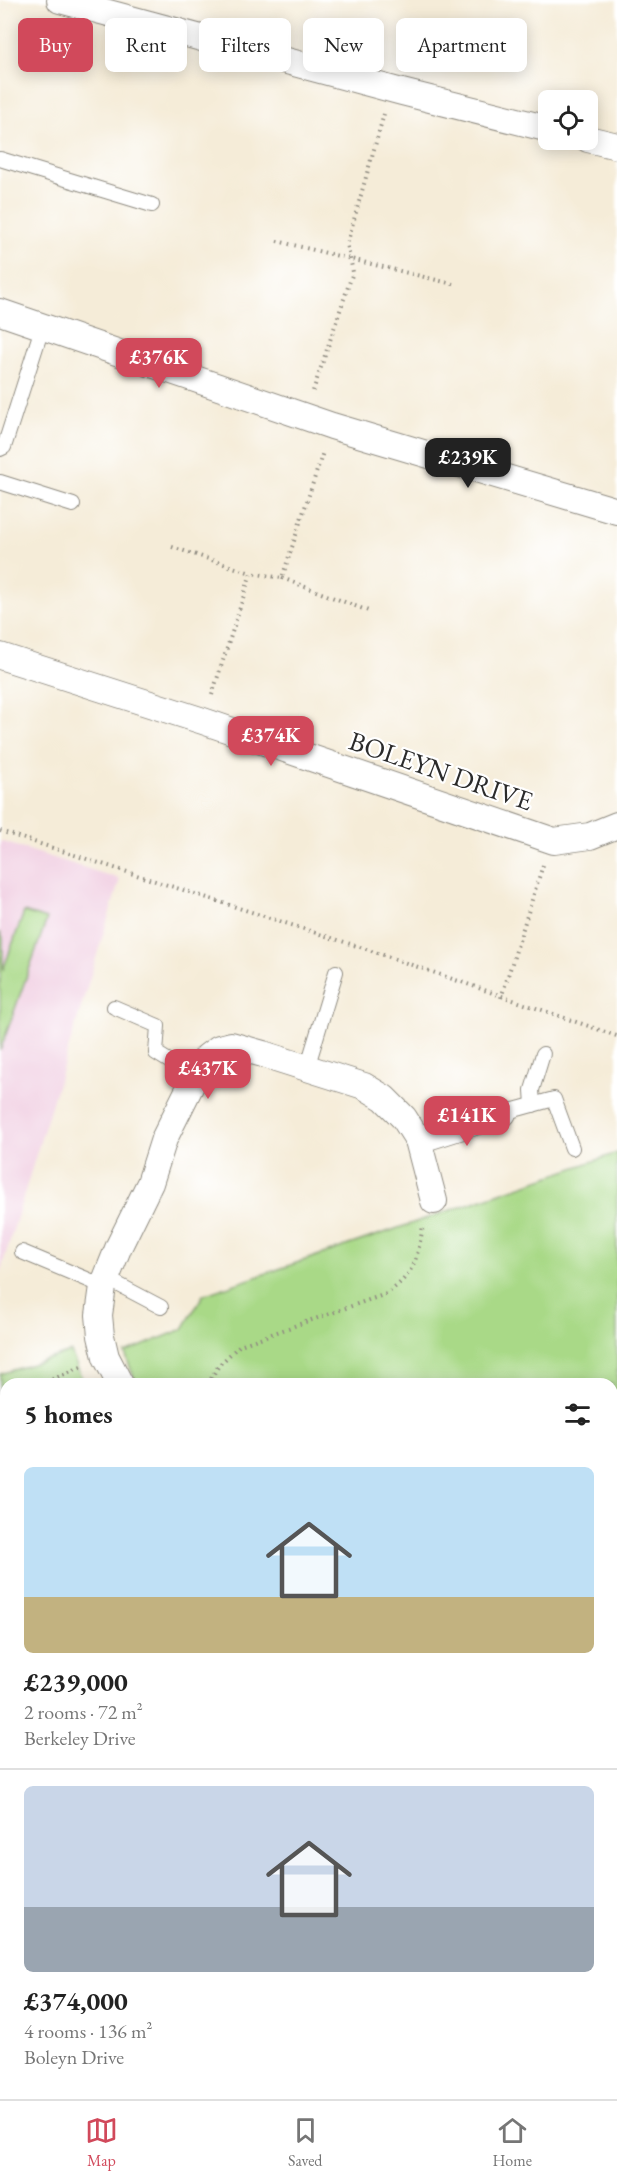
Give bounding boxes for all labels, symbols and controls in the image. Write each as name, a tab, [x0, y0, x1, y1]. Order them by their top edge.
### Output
chip: Buy	[18, 18, 93, 72]
chip: Rent	[105, 18, 187, 72]
chip: Filters	[199, 18, 291, 72]
chip: New	[303, 18, 384, 72]
chip: Apartment	[396, 18, 527, 72]
map controls	[538, 90, 598, 150]
button: locate	[538, 90, 598, 150]
pin: £376K	[117, 338, 201, 389]
text: £376K	[130, 344, 188, 370]
pin: £239K	[426, 438, 510, 489]
text: £239K	[439, 444, 497, 470]
pin: £374K	[229, 716, 313, 767]
text: £374K	[242, 722, 300, 748]
street label: BOLEYN DRIVE	[345, 723, 538, 818]
pin: £437K	[166, 1049, 250, 1100]
text: £437K	[179, 1055, 237, 1081]
pin: £141K	[425, 1096, 509, 1147]
text: £141K	[438, 1102, 496, 1128]
text: 5 homes	[24, 1397, 113, 1431]
icon: filters	[561, 1398, 594, 1431]
icon: home	[255, 1506, 363, 1614]
text: £239,000	[24, 1665, 128, 1699]
text: 2 rooms · 72 m²	[24, 1699, 143, 1725]
text: Berkeley Drive	[24, 1725, 135, 1751]
icon: home	[255, 1825, 363, 1933]
text: £374,000	[24, 1984, 128, 2018]
text: 4 rooms · 136 m²	[24, 2018, 152, 2044]
text: Boleyn Drive	[24, 2044, 124, 2070]
tab: Map	[85, 2114, 118, 2171]
tab: Saved	[288, 2114, 322, 2171]
tab: Home	[492, 2114, 532, 2171]

